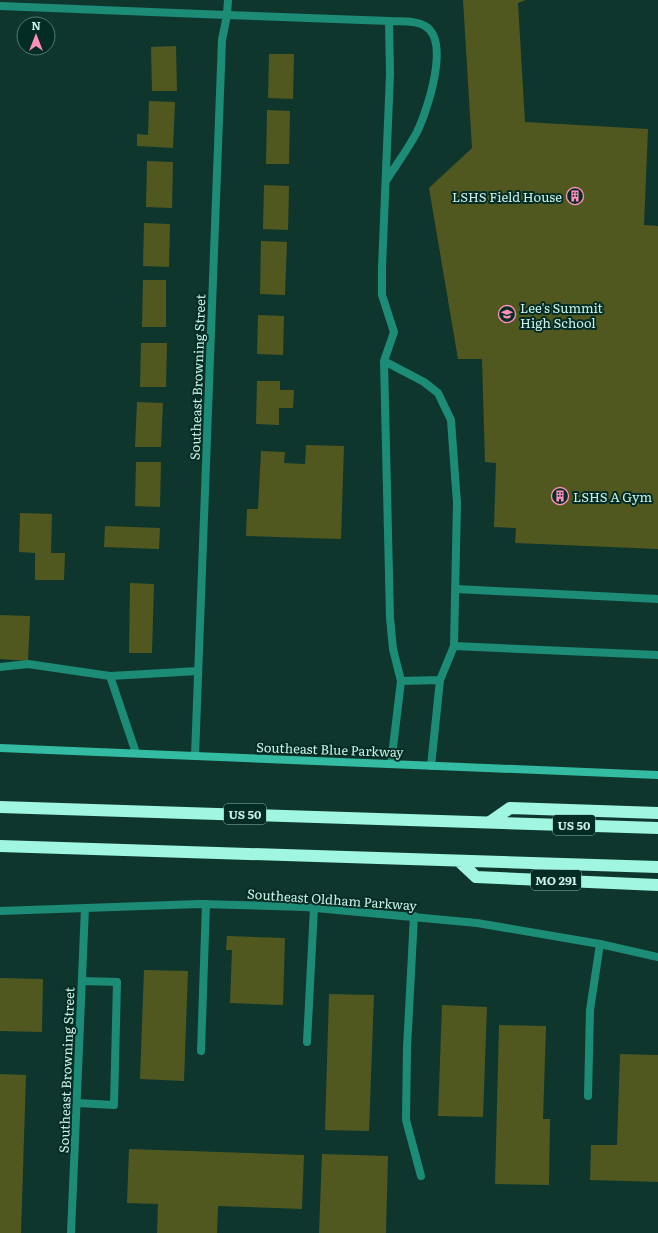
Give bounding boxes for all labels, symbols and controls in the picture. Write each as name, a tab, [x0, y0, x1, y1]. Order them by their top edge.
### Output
north arrow	[16, 16, 56, 56]
text: N	[31, 17, 41, 33]
building icon: LSHS Field House	[565, 186, 585, 206]
place label: LSHS Field House	[452, 187, 562, 206]
street label: Southeast Browning Street	[185, 293, 209, 460]
place label: Lee's Summit High School	[520, 298, 603, 332]
school or university icon: Lee's Summit High School	[497, 304, 517, 324]
building icon: LSHS A Gym	[550, 486, 570, 506]
place label: LSHS A Gym	[573, 487, 652, 506]
street label: Southeast Blue Parkway	[256, 737, 405, 761]
road number: US 50	[224, 804, 266, 824]
road number: US 50	[553, 815, 595, 835]
road number: MO 291	[531, 870, 581, 890]
street label: Southeast Oldham Parkway	[247, 884, 418, 914]
street label: Southeast Browning Street	[54, 986, 78, 1153]

